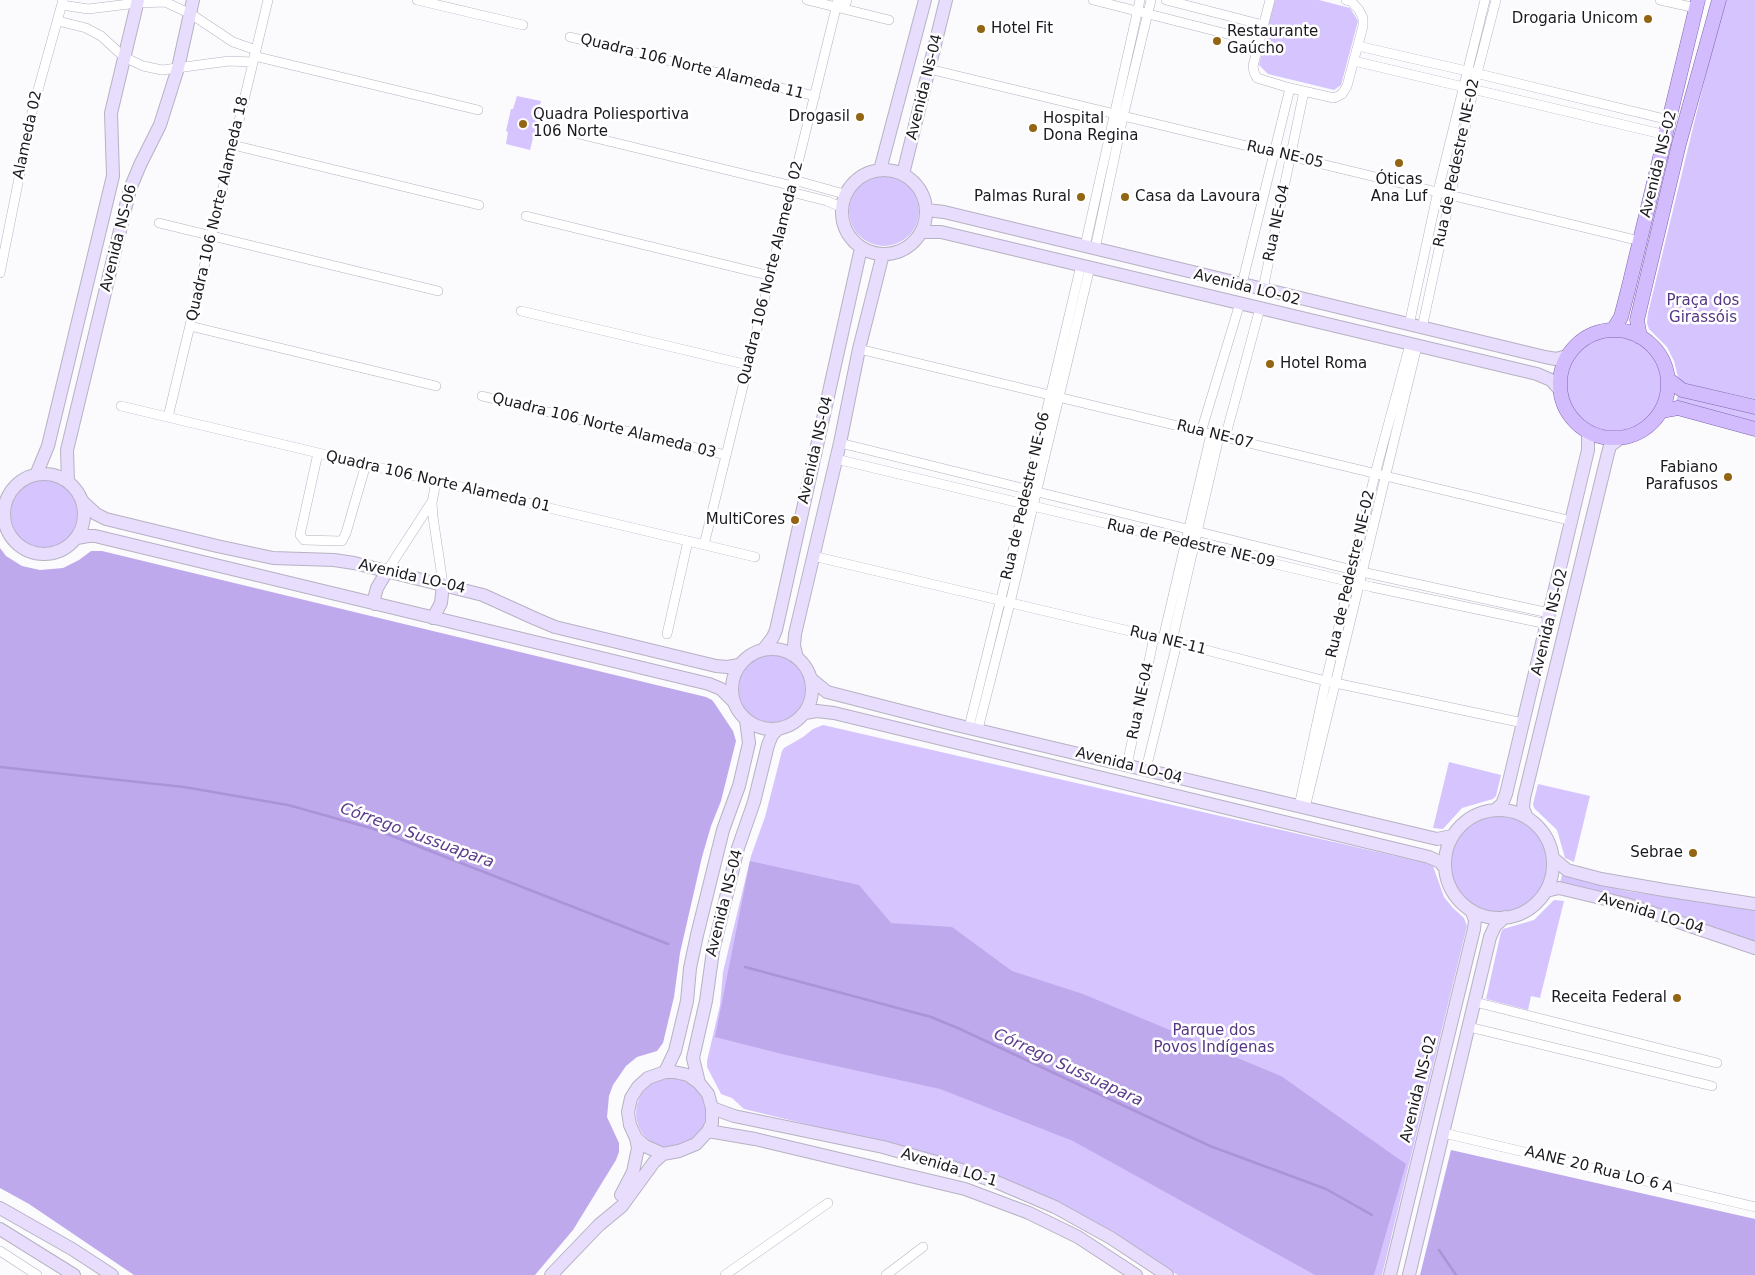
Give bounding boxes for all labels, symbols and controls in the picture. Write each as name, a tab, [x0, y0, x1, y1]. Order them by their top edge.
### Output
place label: Drogaria Unicom	[1512, 10, 1638, 28]
marker: Drogaria Unicom	[1642, 13, 1654, 25]
place label: Hotel Fit	[991, 20, 1053, 38]
marker: Hotel Fit	[975, 23, 987, 35]
place label: Restaurante Gaúcho	[1227, 23, 1318, 58]
street label: Quadra 106 Norte Alameda 11	[578, 30, 806, 104]
street label: Avenida Ns-04	[903, 32, 947, 142]
marker: Restaurante Gaúcho	[1211, 35, 1223, 47]
street label: Rua de Pedestre NE-02	[1430, 77, 1484, 249]
street label: Alameda 02	[10, 89, 46, 181]
street label: Quadra 106 Norte Alameda 18	[183, 95, 253, 323]
place label: Quadra Poliesportiva 106 Norte	[533, 106, 689, 141]
place label: Drogasil	[789, 108, 850, 126]
street label: Avenida NS-02	[1637, 109, 1681, 219]
place label: Hospital Dona Regina	[1043, 110, 1139, 145]
marker: Drogasil	[854, 111, 866, 123]
marker: Quadra Poliesportiva 106 Norte	[517, 118, 529, 130]
marker: Hospital Dona Regina	[1027, 122, 1039, 134]
street label: Rua NE-05	[1245, 137, 1325, 173]
marker: Óticas Ana Luf	[1393, 157, 1405, 169]
street label: Quadra 106 Norte Alameda 02	[734, 159, 808, 387]
place label: Óticas Ana Luf	[1371, 171, 1427, 206]
street label: Avenida NS-06	[97, 183, 141, 293]
street label: Rua NE-04	[1260, 183, 1294, 263]
place label: Palmas Rural	[974, 188, 1071, 206]
place label: Casa da Lavoura	[1135, 188, 1260, 206]
marker: Palmas Rural	[1075, 191, 1087, 203]
marker: Casa da Lavoura	[1119, 191, 1131, 203]
street label: Avenida LO-02	[1192, 266, 1302, 310]
park label: Praça dos Girassóis	[1667, 292, 1739, 327]
place label: Hotel Roma	[1280, 355, 1367, 373]
marker: Hotel Roma	[1264, 358, 1276, 370]
street label: Quadra 106 Norte Alameda 03	[490, 389, 718, 463]
street label: Avenida NS-04	[795, 394, 837, 506]
street label: Rua de Pedestre NE-06	[998, 410, 1054, 582]
street label: Rua NE-07	[1175, 417, 1255, 453]
street label: Quadra 106 Norte Alameda 01	[324, 447, 552, 517]
place label: Fabiano Parafusos	[1645, 459, 1718, 494]
marker: Fabiano Parafusos	[1722, 471, 1734, 483]
street label: Rua de Pedestre NE-02	[1323, 488, 1379, 660]
place label: MultiCores	[706, 511, 785, 529]
marker: MultiCores	[789, 514, 801, 526]
street label: Rua de Pedestre NE-09	[1105, 516, 1277, 572]
street label: Avenida LO-04	[357, 556, 467, 598]
street label: Avenida NS-02	[1528, 567, 1572, 677]
street label: Rua NE-11	[1128, 623, 1208, 659]
street label: Rua NE-04	[1124, 661, 1158, 741]
street label: Avenida LO-04	[1074, 744, 1184, 788]
water label: Córrego Sussuapara	[337, 799, 497, 873]
place label: Sebrae	[1630, 844, 1683, 862]
marker: Sebrae	[1687, 847, 1699, 859]
street label: Avenida NS-04	[703, 848, 747, 958]
street label: Avenida LO-04	[1596, 889, 1706, 939]
place label: Receita Federal	[1551, 989, 1667, 1007]
marker: Receita Federal	[1671, 992, 1683, 1004]
park label: Parque dos Povos Indígenas	[1153, 1022, 1275, 1057]
water label: Córrego Sussuapara	[990, 1025, 1146, 1111]
street label: Avenida NS-02	[1397, 1034, 1441, 1144]
street label: AANE 20 Rua LO 6 A	[1523, 1143, 1675, 1197]
street label: Avenida LO-1	[899, 1145, 999, 1191]

